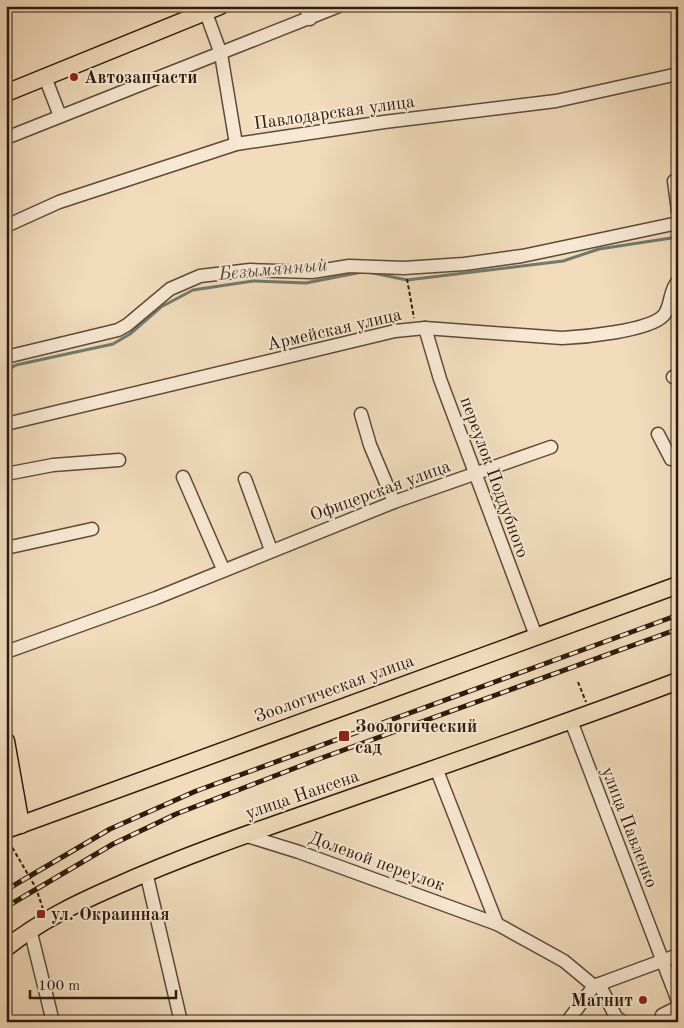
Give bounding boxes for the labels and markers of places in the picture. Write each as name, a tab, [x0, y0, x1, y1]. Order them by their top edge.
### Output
place label: Автозапчасти	[84, 69, 197, 87]
marker: Автозапчасти	[68, 71, 80, 83]
place label: Зоологический сад	[355, 718, 477, 757]
marker: Зоологический сад	[337, 729, 351, 743]
place label: ул. Окраинная	[51, 906, 170, 924]
marker: ул. Окраинная	[35, 908, 47, 920]
place label: Магнит	[571, 992, 633, 1010]
marker: Магнит	[637, 994, 649, 1006]

